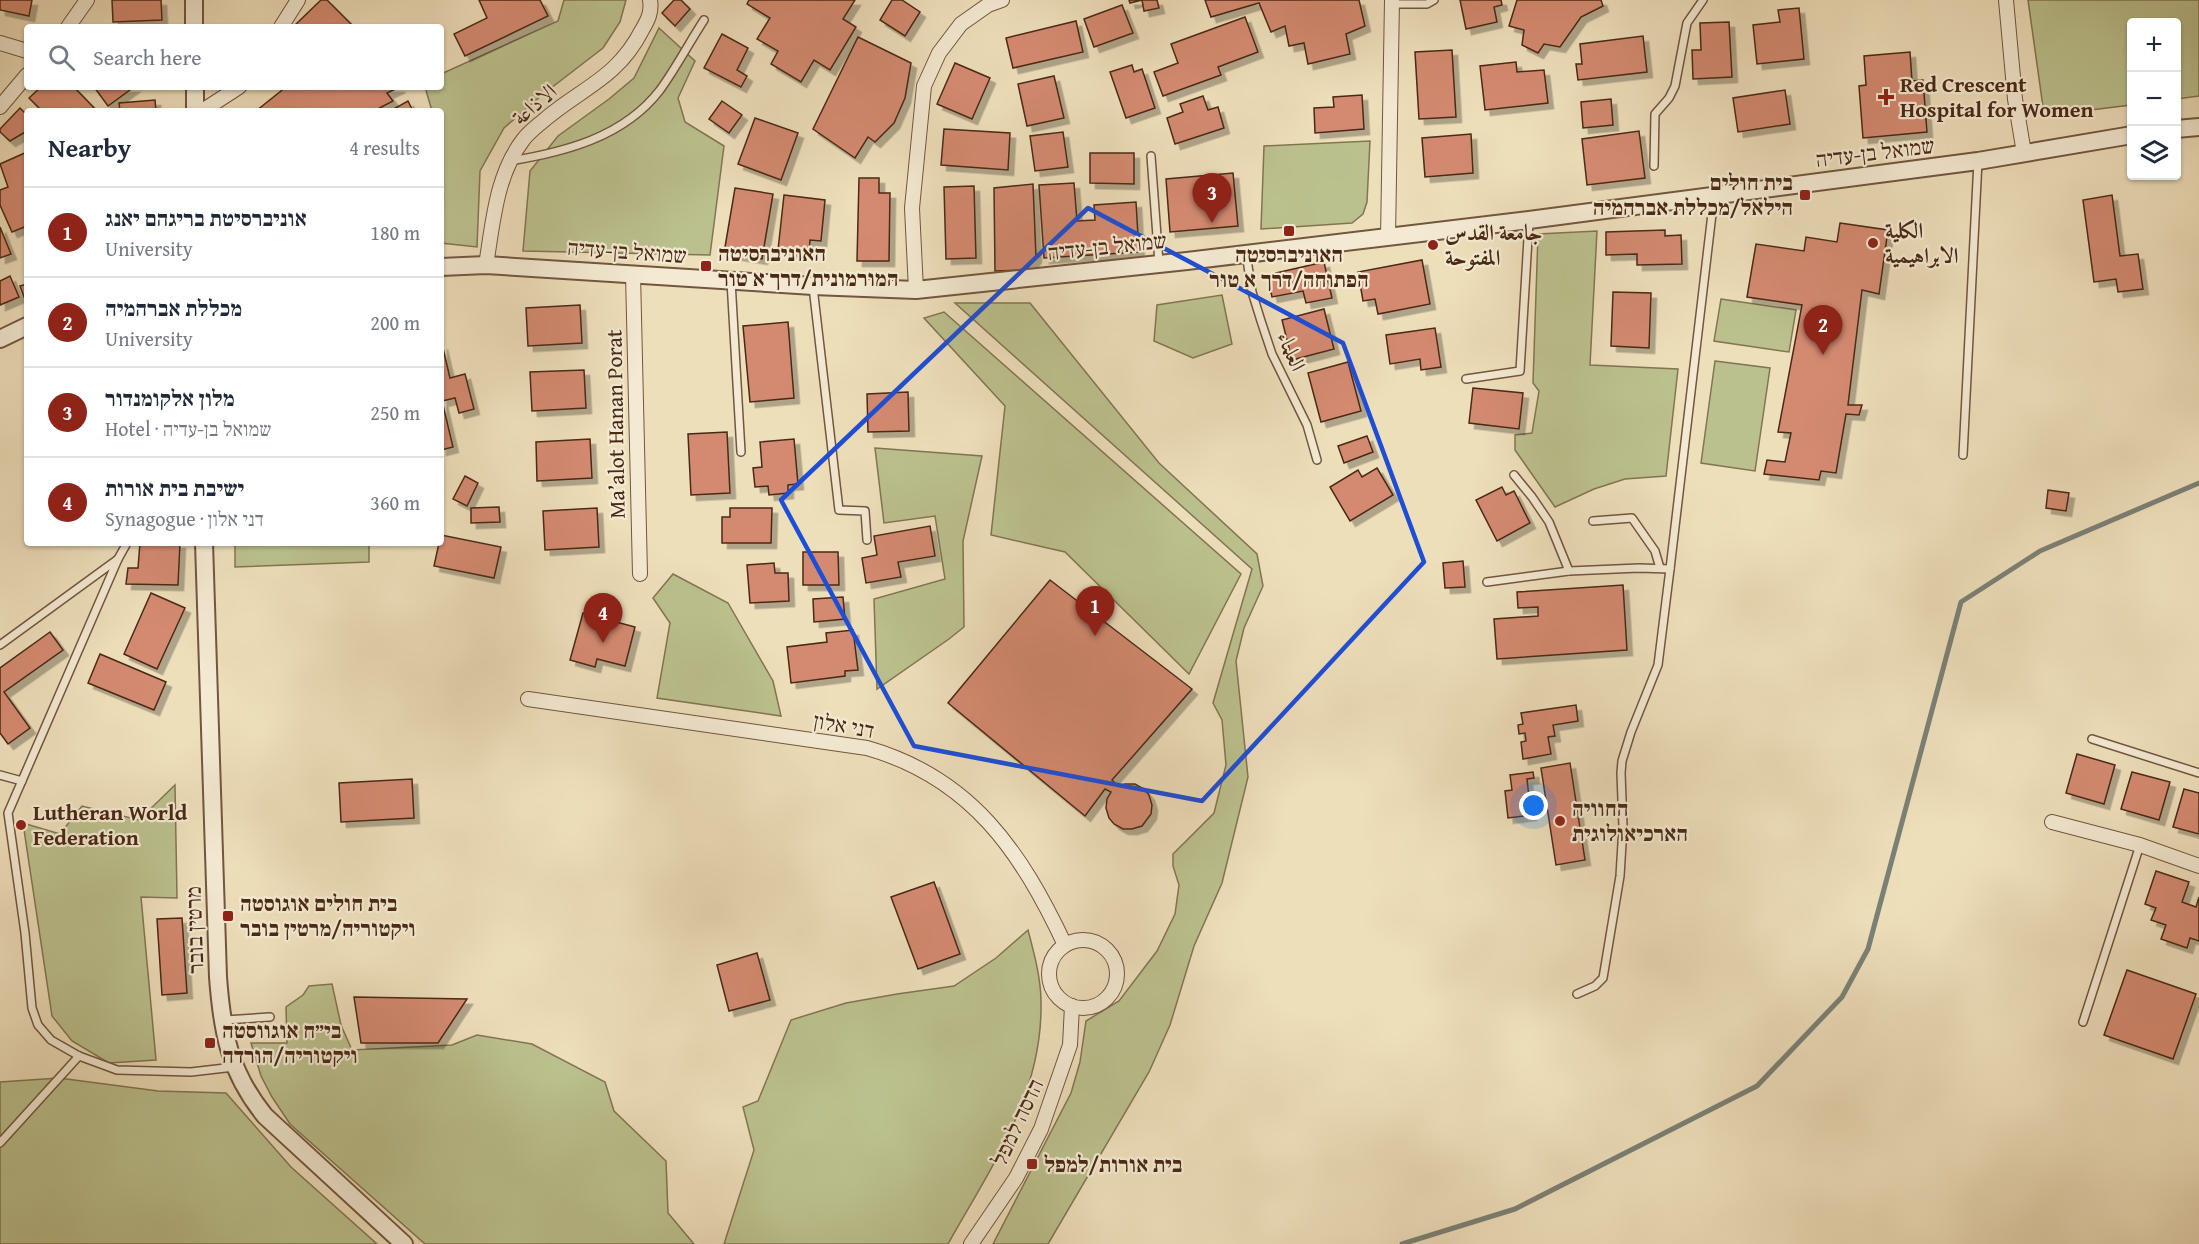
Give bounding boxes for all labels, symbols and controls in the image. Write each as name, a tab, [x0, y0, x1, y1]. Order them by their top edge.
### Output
map controls	[2127, 18, 2181, 180]
button: +	[2127, 18, 2181, 72]
search box	[24, 24, 444, 90]
icon: search	[45, 41, 78, 74]
text: Search here	[93, 41, 202, 73]
place label: Red Crescent Hospital for Women	[1900, 68, 2094, 125]
button: −	[2127, 72, 2181, 126]
street label: الاذاعة	[504, 76, 564, 132]
marker: Red Crescent Hospital for Women	[1877, 88, 1895, 106]
button: layers	[2127, 126, 2181, 180]
text: Nearby	[48, 128, 131, 167]
street label: שמואל בן-עדיה	[1814, 129, 1936, 175]
text: 4 results	[349, 133, 420, 162]
place label: בית חולים הילאל/מכללת אברהמיה	[1593, 166, 1793, 223]
pin: 3	[1192, 174, 1232, 223]
marker: בית חולים הילאל/מכללת אברהמיה	[1798, 188, 1812, 202]
text: אוניברסיטת בריגהם יאנג	[105, 202, 307, 234]
place label: الكلية الابراهيمية	[1885, 214, 1958, 271]
place label: جامعة القدس المفتوحة	[1445, 216, 1542, 273]
text: 1	[62, 218, 73, 247]
text: 180 m	[370, 218, 420, 247]
street label: שמואל בן-עדיה	[1046, 224, 1168, 268]
marker: האוניברסיטה הפתוחה/דרך א טור	[1282, 224, 1296, 238]
street label: שמואל בן-עדיה	[566, 231, 688, 271]
text: University	[105, 234, 193, 263]
marker: الكلية الابراهيمية	[1866, 236, 1880, 250]
place label: האוניברסיטה המורמונית/דרך א טור	[718, 237, 898, 294]
place label: האוניברסיטה הפתוחה/דרך א טור	[1209, 238, 1369, 295]
marker: جامعة القدس المفتوحة	[1426, 238, 1440, 252]
marker: האוניברסיטה המורמונית/דרך א טור	[699, 259, 713, 273]
text: מכללת אברהמיה	[105, 292, 242, 324]
pin: 2	[1804, 306, 1842, 355]
text: 2	[62, 308, 73, 337]
text: 200 m	[370, 308, 420, 337]
text: University	[105, 324, 193, 353]
street label: العلماء	[1269, 326, 1315, 376]
street label: Ma’alot Hanan Porat	[597, 329, 633, 519]
text: מלון אלקומנדור	[105, 382, 235, 414]
text: 3	[62, 398, 73, 427]
text: 250 m	[370, 398, 420, 427]
text: Hotel · שמואל בן-עדיה	[105, 414, 272, 443]
text: ישיבת בית אורות	[105, 472, 244, 504]
text: 4	[62, 488, 73, 517]
text: 360 m	[370, 488, 420, 517]
text: Synagogue · דני אלון	[105, 504, 264, 533]
pin: 1	[1076, 586, 1114, 636]
pin: 4	[584, 594, 622, 643]
street label: דני אלון	[811, 704, 877, 746]
your location	[1519, 791, 1548, 820]
place label: החוויה הארכיאולוגית	[1572, 792, 1688, 849]
place label: Lutheran World Federation	[33, 796, 188, 853]
marker: החוויה הארכיאולוגית	[1553, 814, 1567, 828]
marker: Lutheran World Federation	[14, 818, 28, 832]
street label: מרטין בובר	[176, 886, 212, 974]
place label: בית חולים אוגוסטה ויקטוריה/מרטין בובר	[240, 887, 416, 944]
marker: בית חולים אוגוסטה ויקטוריה/מרטין בובר	[221, 909, 235, 923]
place label: בי״ח אוגווסטה ויקטוריה/הורדה	[222, 1014, 358, 1071]
marker: בי״ח אוגווסטה ויקטוריה/הורדה	[203, 1036, 217, 1050]
street label: הדסה למפל	[983, 1073, 1051, 1171]
place label: בית אורות/למפל	[1044, 1148, 1183, 1180]
marker: בית אורות/למפל	[1025, 1157, 1039, 1171]

